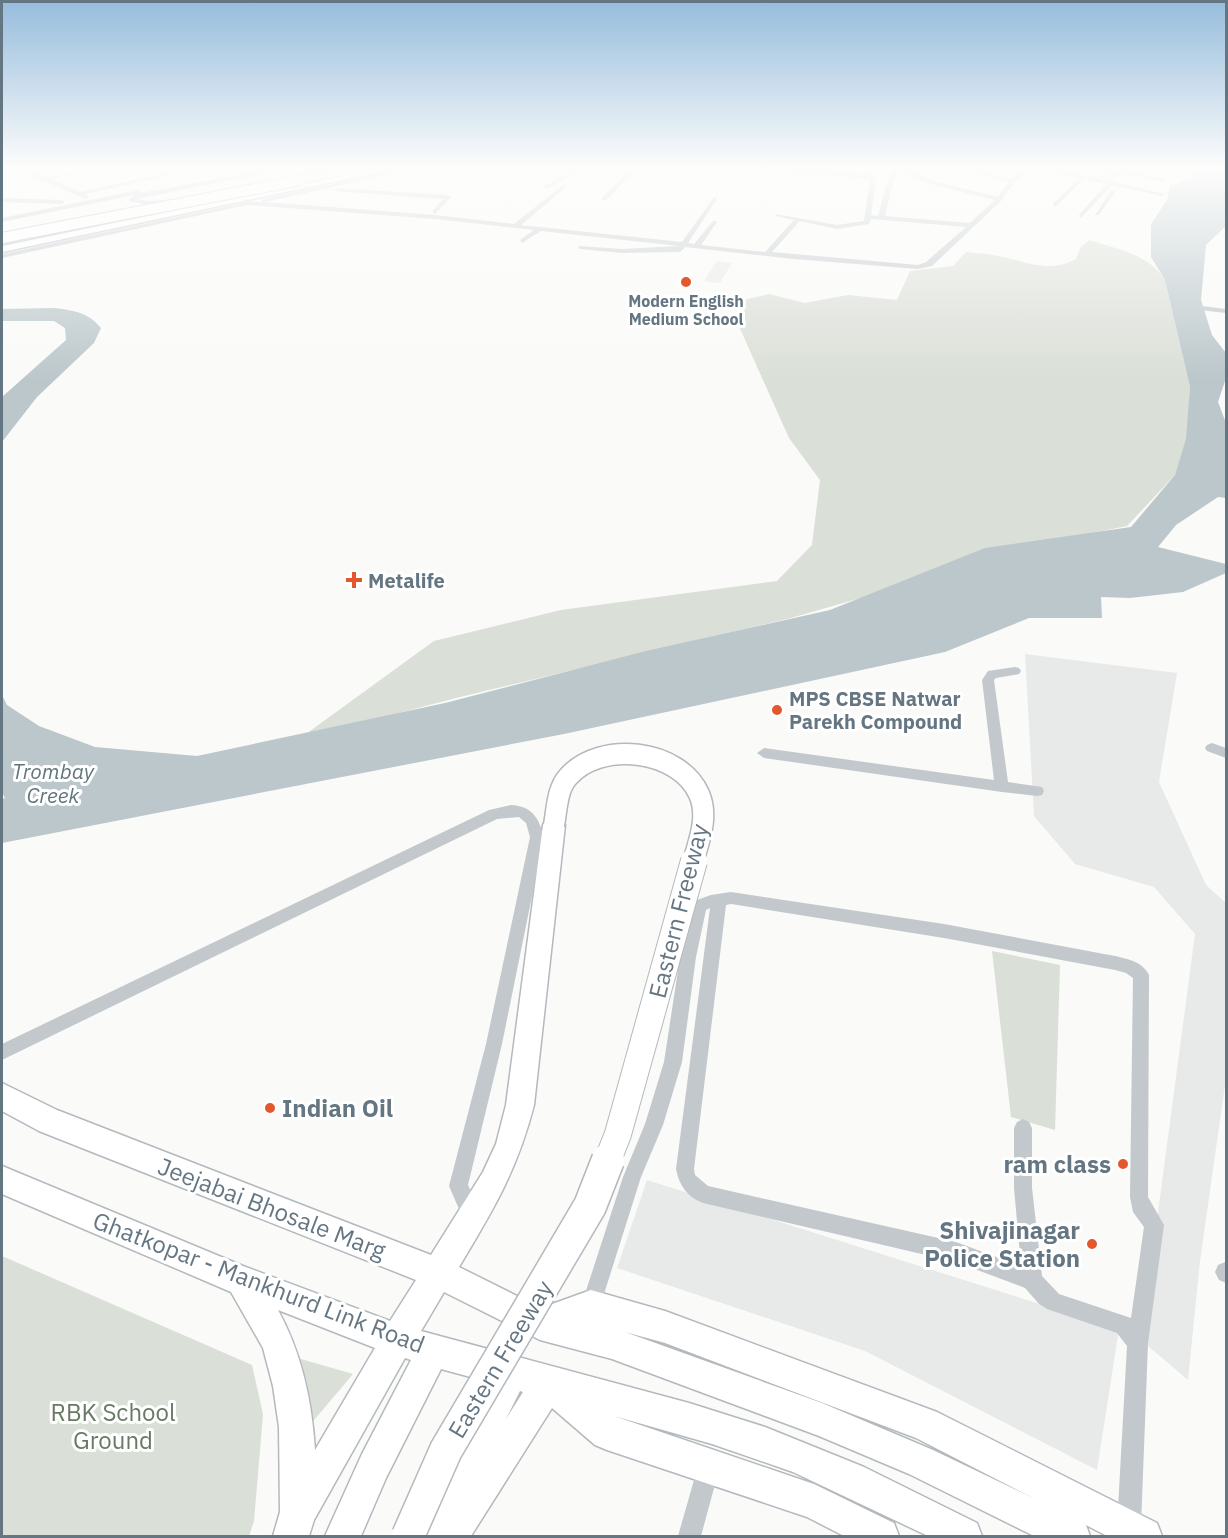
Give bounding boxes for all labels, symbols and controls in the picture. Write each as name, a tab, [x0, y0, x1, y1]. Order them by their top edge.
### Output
marker: Modern English Medium School	[679, 275, 693, 289]
place label: Modern English Medium School	[628, 291, 744, 329]
place label: Metalife	[368, 567, 445, 594]
marker: Metalife	[345, 571, 363, 589]
place label: MPS CBSE Natwar Parekh Compound	[789, 685, 962, 735]
marker: MPS CBSE Natwar Parekh Compound	[770, 703, 784, 717]
water label: Trombay Creek	[12, 757, 95, 809]
street label: Eastern Freeway	[641, 820, 715, 1002]
place label: Indian Oil	[282, 1092, 393, 1124]
marker: Indian Oil	[263, 1101, 277, 1115]
place label: ram class	[1004, 1148, 1111, 1180]
street label: Jeejabai Bhosale Marg	[153, 1150, 391, 1266]
marker: ram class	[1116, 1157, 1130, 1171]
street label: Ghatkopar - Mankhurd Link Road	[89, 1204, 429, 1360]
place label: Shivajinagar Police Station	[924, 1214, 1080, 1274]
marker: Shivajinagar Police Station	[1085, 1237, 1099, 1251]
street label: Eastern Freeway	[440, 1274, 560, 1444]
park label: RBK School Ground	[51, 1396, 175, 1456]

